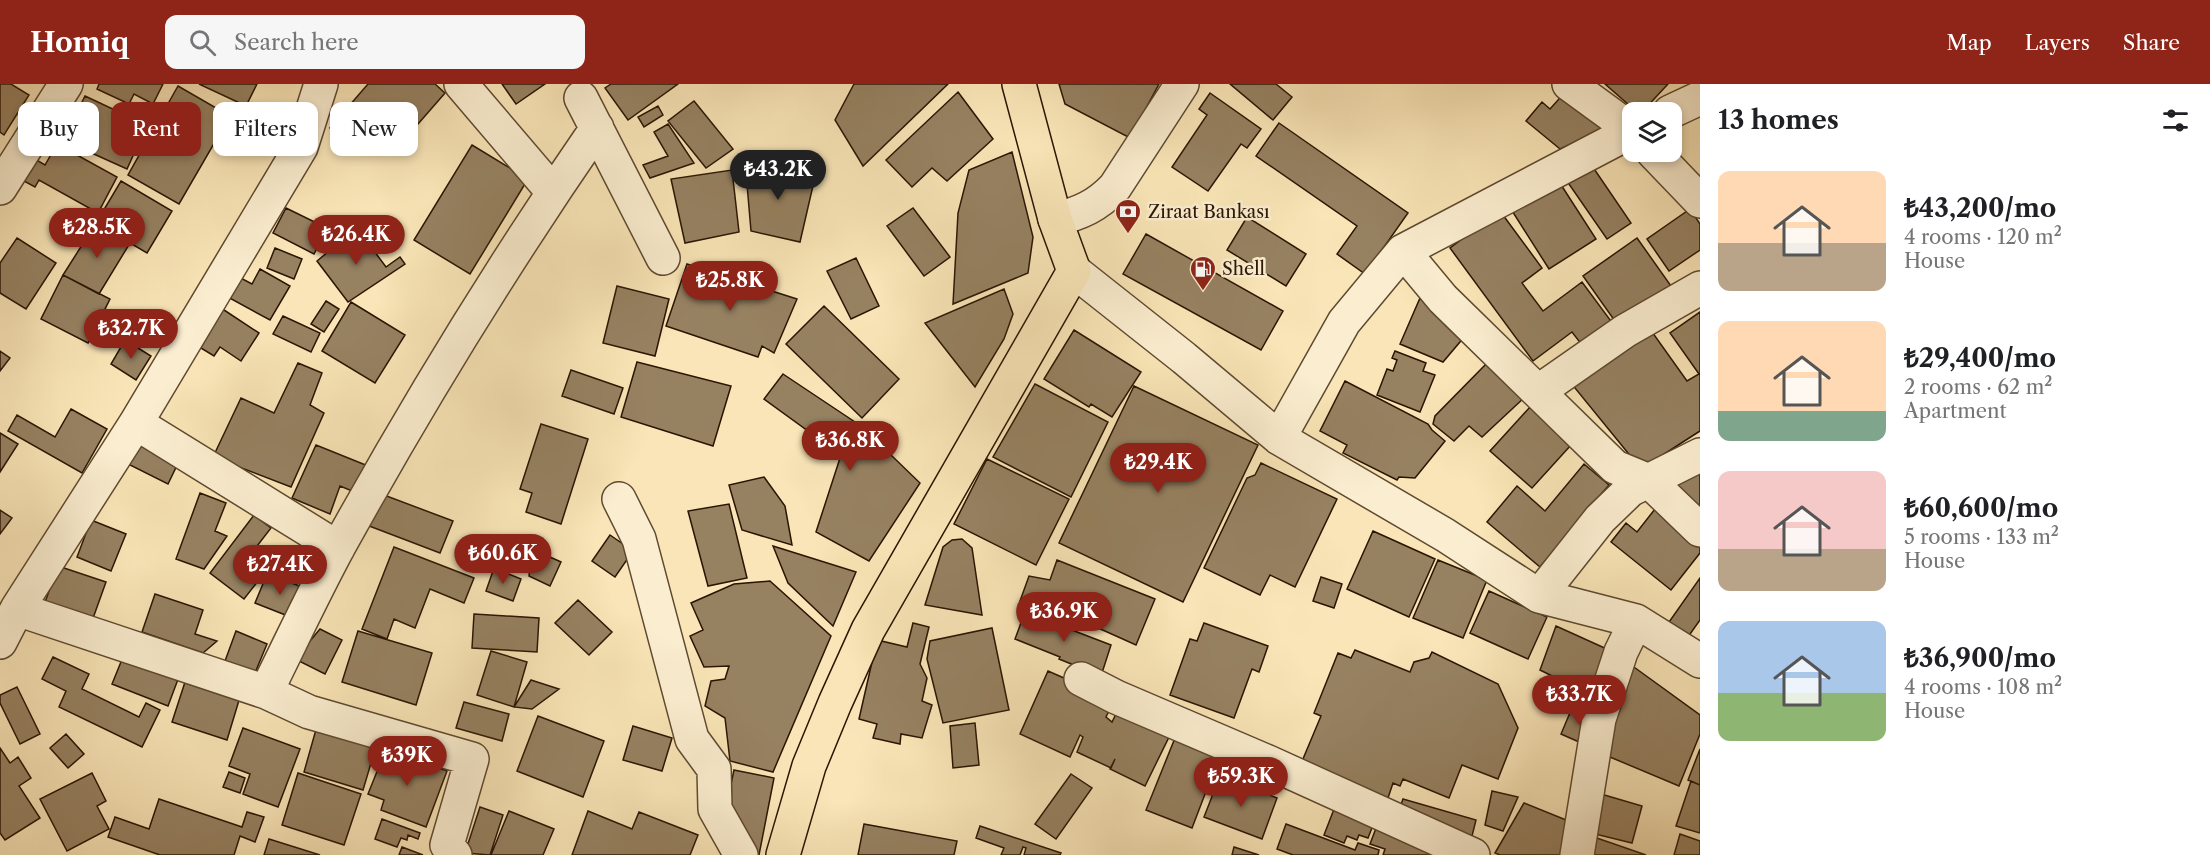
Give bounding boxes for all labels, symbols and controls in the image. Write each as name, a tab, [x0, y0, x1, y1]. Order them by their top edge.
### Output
search box	[165, 15, 585, 69]
text: Homiq	[30, 25, 129, 59]
icon: search	[186, 26, 219, 59]
text: Search here	[234, 29, 359, 56]
text: Map	[1947, 30, 1992, 55]
text: Layers	[2025, 30, 2090, 55]
text: Share	[2123, 30, 2180, 55]
chip: Buy	[18, 102, 99, 156]
chip: Rent	[111, 102, 201, 156]
chip: Filters	[213, 102, 318, 156]
chip: New	[330, 102, 418, 156]
map controls	[1622, 102, 1682, 162]
button: layers	[1622, 102, 1682, 162]
text: 13 homes	[1718, 104, 1839, 136]
icon: filters	[2159, 104, 2192, 137]
pin: ₺43.2K	[729, 150, 827, 201]
text: ₺43.2K	[744, 157, 812, 181]
text: ₺43,200/mo	[1904, 192, 2056, 224]
icon: home	[1766, 195, 1838, 267]
bank icon: Ziraat Bankası	[1113, 197, 1143, 235]
place label: Ziraat Bankası	[1148, 201, 1270, 223]
pin: ₺28.5K	[48, 208, 146, 259]
text: ₺28.5K	[63, 215, 131, 239]
pin: ₺26.4K	[307, 215, 405, 266]
text: ₺26.4K	[322, 222, 390, 246]
text: 4 rooms · 120 m²	[1904, 225, 2062, 249]
text: House	[1904, 249, 1965, 273]
fuel station icon: Shell	[1188, 254, 1218, 292]
place label: Shell	[1222, 258, 1265, 280]
pin: ₺25.8K	[681, 261, 779, 312]
text: ₺25.8K	[696, 268, 764, 292]
pin: ₺32.7K	[82, 309, 180, 360]
text: ₺32.7K	[98, 316, 164, 340]
text: ₺29,400/mo	[1904, 342, 2056, 374]
icon: home	[1766, 345, 1838, 417]
text: 2 rooms · 62 m²	[1904, 375, 2052, 399]
text: Apartment	[1904, 399, 2007, 423]
pin: ₺36.8K	[801, 421, 899, 472]
text: ₺36.8K	[816, 428, 884, 452]
pin: ₺29.4K	[1109, 443, 1207, 494]
text: ₺29.4K	[1124, 450, 1192, 474]
text: ₺60,600/mo	[1904, 492, 2058, 524]
icon: home	[1766, 495, 1838, 567]
text: 5 rooms · 133 m²	[1904, 525, 2059, 549]
pin: ₺60.6K	[454, 534, 552, 585]
text: ₺60.6K	[468, 541, 538, 565]
pin: ₺27.4K	[231, 545, 329, 596]
text: House	[1904, 549, 1965, 573]
text: ₺27.4K	[247, 552, 313, 576]
pin: ₺36.9K	[1015, 592, 1113, 643]
text: ₺36.9K	[1030, 599, 1098, 623]
text: ₺36,900/mo	[1904, 642, 2056, 674]
icon: home	[1766, 645, 1838, 717]
pin: ₺33.7K	[1530, 675, 1628, 726]
text: 4 rooms · 108 m²	[1904, 675, 2062, 699]
text: ₺33.7K	[1546, 682, 1612, 706]
text: House	[1904, 699, 1965, 723]
pin: ₺39K	[371, 736, 443, 787]
text: ₺39K	[382, 743, 432, 767]
pin: ₺59.3K	[1192, 757, 1290, 808]
text: ₺59.3K	[1208, 764, 1274, 788]

